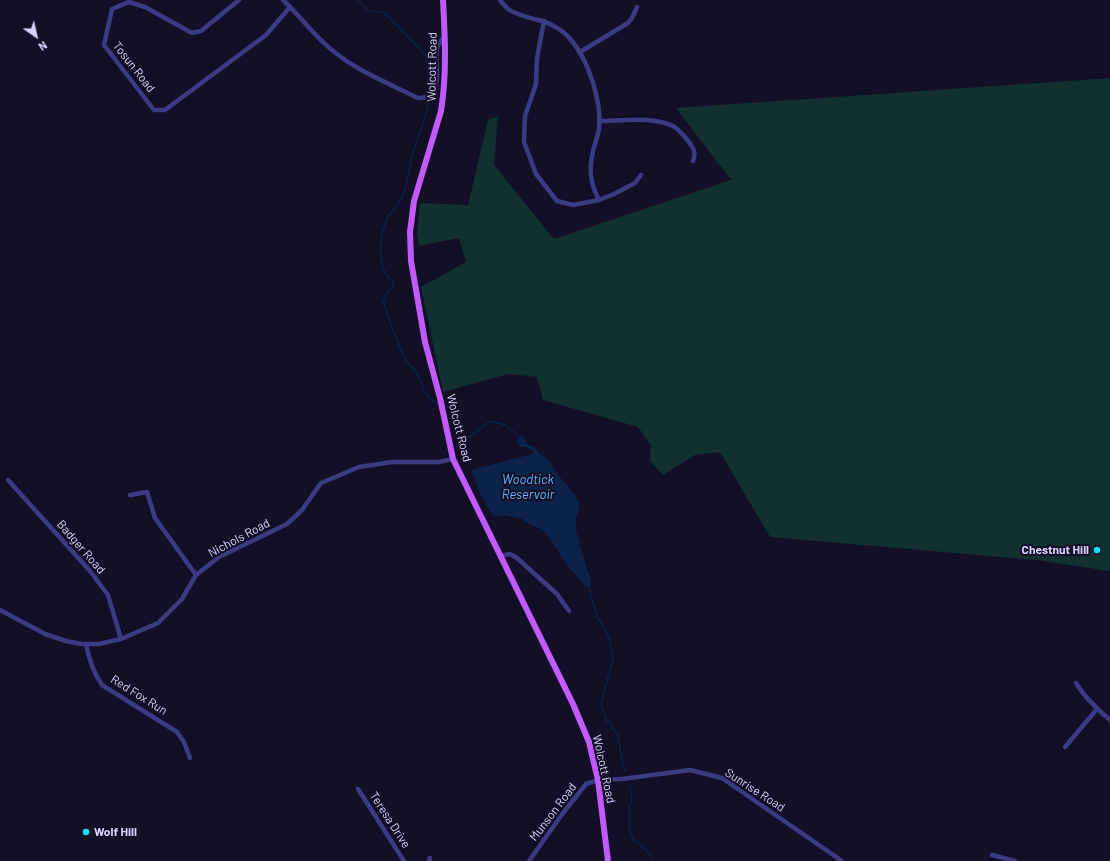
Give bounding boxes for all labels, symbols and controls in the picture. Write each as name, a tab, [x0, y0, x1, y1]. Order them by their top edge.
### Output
north arrow	[16, 16, 56, 56]
street label: Wolcott Road	[424, 32, 440, 102]
text: N	[36, 39, 50, 54]
street label: Tosun Road	[110, 39, 158, 95]
street label: Wolcott Road	[444, 392, 474, 464]
water label: Woodtick Reservoir	[502, 472, 554, 503]
street label: Nichols Road	[206, 516, 272, 560]
street label: Badger Road	[54, 517, 108, 577]
place label: Chestnut Hill	[1022, 543, 1089, 557]
marker: Chestnut Hill	[1092, 545, 1102, 555]
street label: Red Fox Run	[108, 672, 170, 718]
street label: Wolcott Road	[590, 733, 618, 805]
street label: Sunrise Road	[722, 765, 788, 815]
street label: Munson Road	[526, 780, 580, 844]
street label: Teresa Drive	[367, 789, 413, 851]
place label: Wolf Hill	[94, 825, 137, 839]
marker: Wolf Hill	[81, 827, 91, 837]

